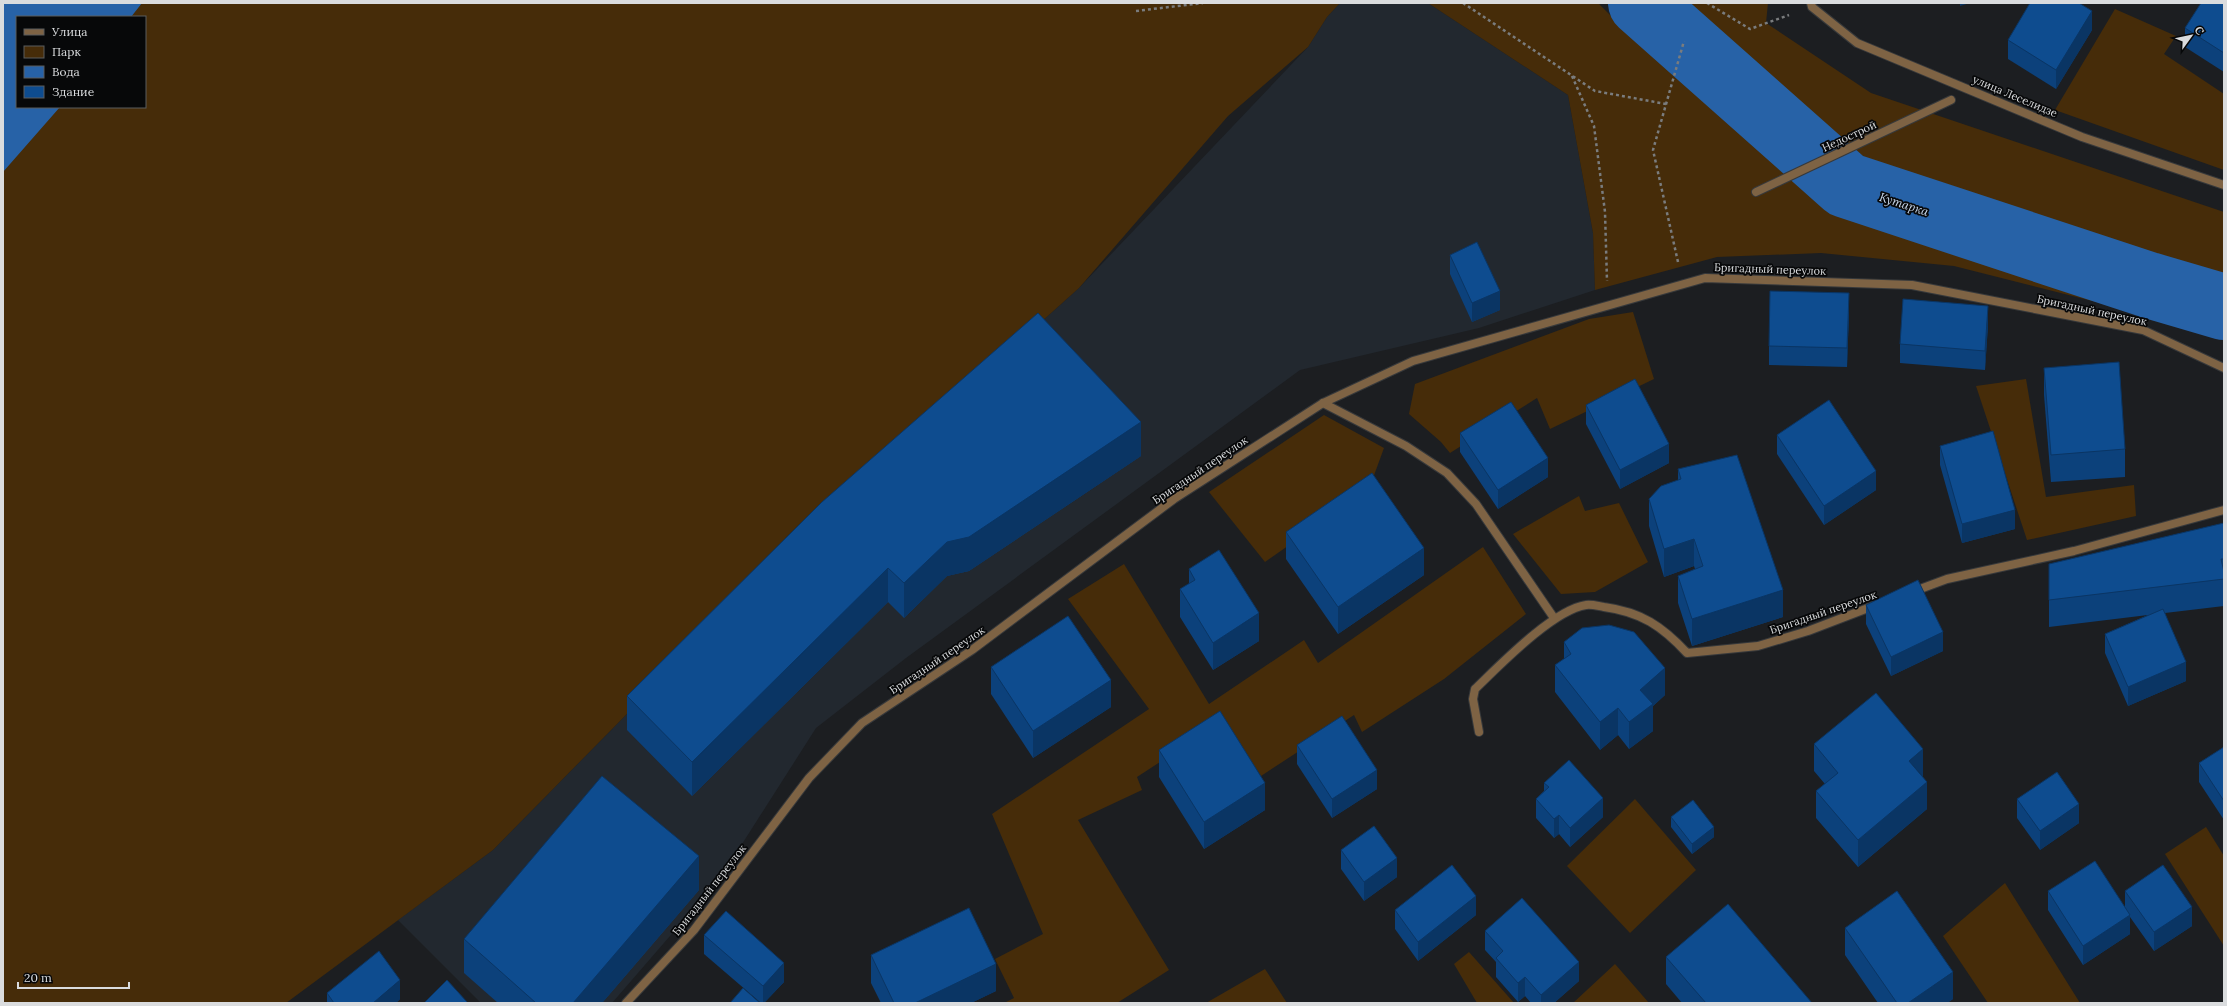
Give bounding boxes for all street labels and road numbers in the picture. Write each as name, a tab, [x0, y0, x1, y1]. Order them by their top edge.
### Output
street label: улица Леселидзе	[1971, 72, 2059, 120]
street label: Недострой	[1820, 117, 1879, 155]
street label: Бригадный переулок	[1714, 260, 1826, 278]
street label: Бригадный переулок	[2036, 292, 2148, 329]
street label: Бригадный переулок	[1150, 433, 1250, 507]
street label: Бригадный переулок	[1768, 587, 1878, 637]
street label: Бригадный переулок	[887, 623, 987, 697]
street label: Бригадный переулок	[669, 842, 749, 938]

